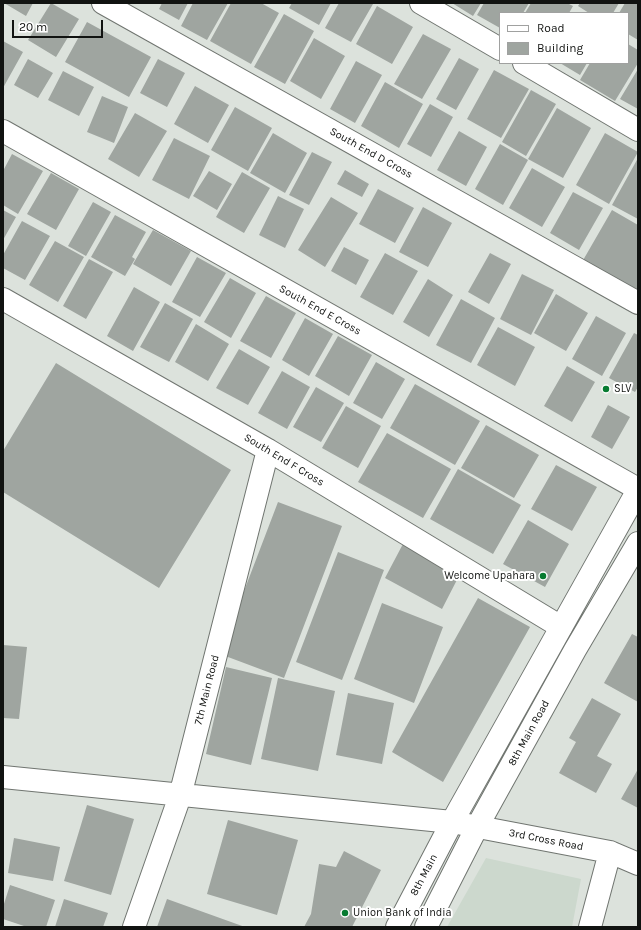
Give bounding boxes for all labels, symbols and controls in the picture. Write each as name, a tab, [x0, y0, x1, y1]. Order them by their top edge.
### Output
scale bar	[14, 12, 105, 38]
legend	[499, 12, 629, 64]
text: 20 m	[19, 20, 47, 34]
text: Road	[537, 21, 565, 35]
text: Building	[537, 41, 583, 55]
street label: South End D Cross	[327, 125, 415, 181]
street label: South End E Cross	[277, 282, 363, 338]
place label: SLV	[614, 382, 631, 396]
marker: SLV	[601, 384, 611, 394]
street label: South End F Cross	[241, 431, 327, 489]
place label: Welcome Upahara	[444, 569, 535, 583]
marker: Welcome Upahara	[538, 571, 548, 581]
street label: 7th Main Road	[192, 654, 222, 726]
street label: 8th Main Road	[505, 698, 553, 768]
street label: 3rd Cross Road	[508, 826, 584, 854]
street label: 8th Main	[408, 852, 440, 898]
place label: Union Bank of India	[353, 906, 452, 920]
marker: Union Bank of India	[340, 908, 350, 918]

